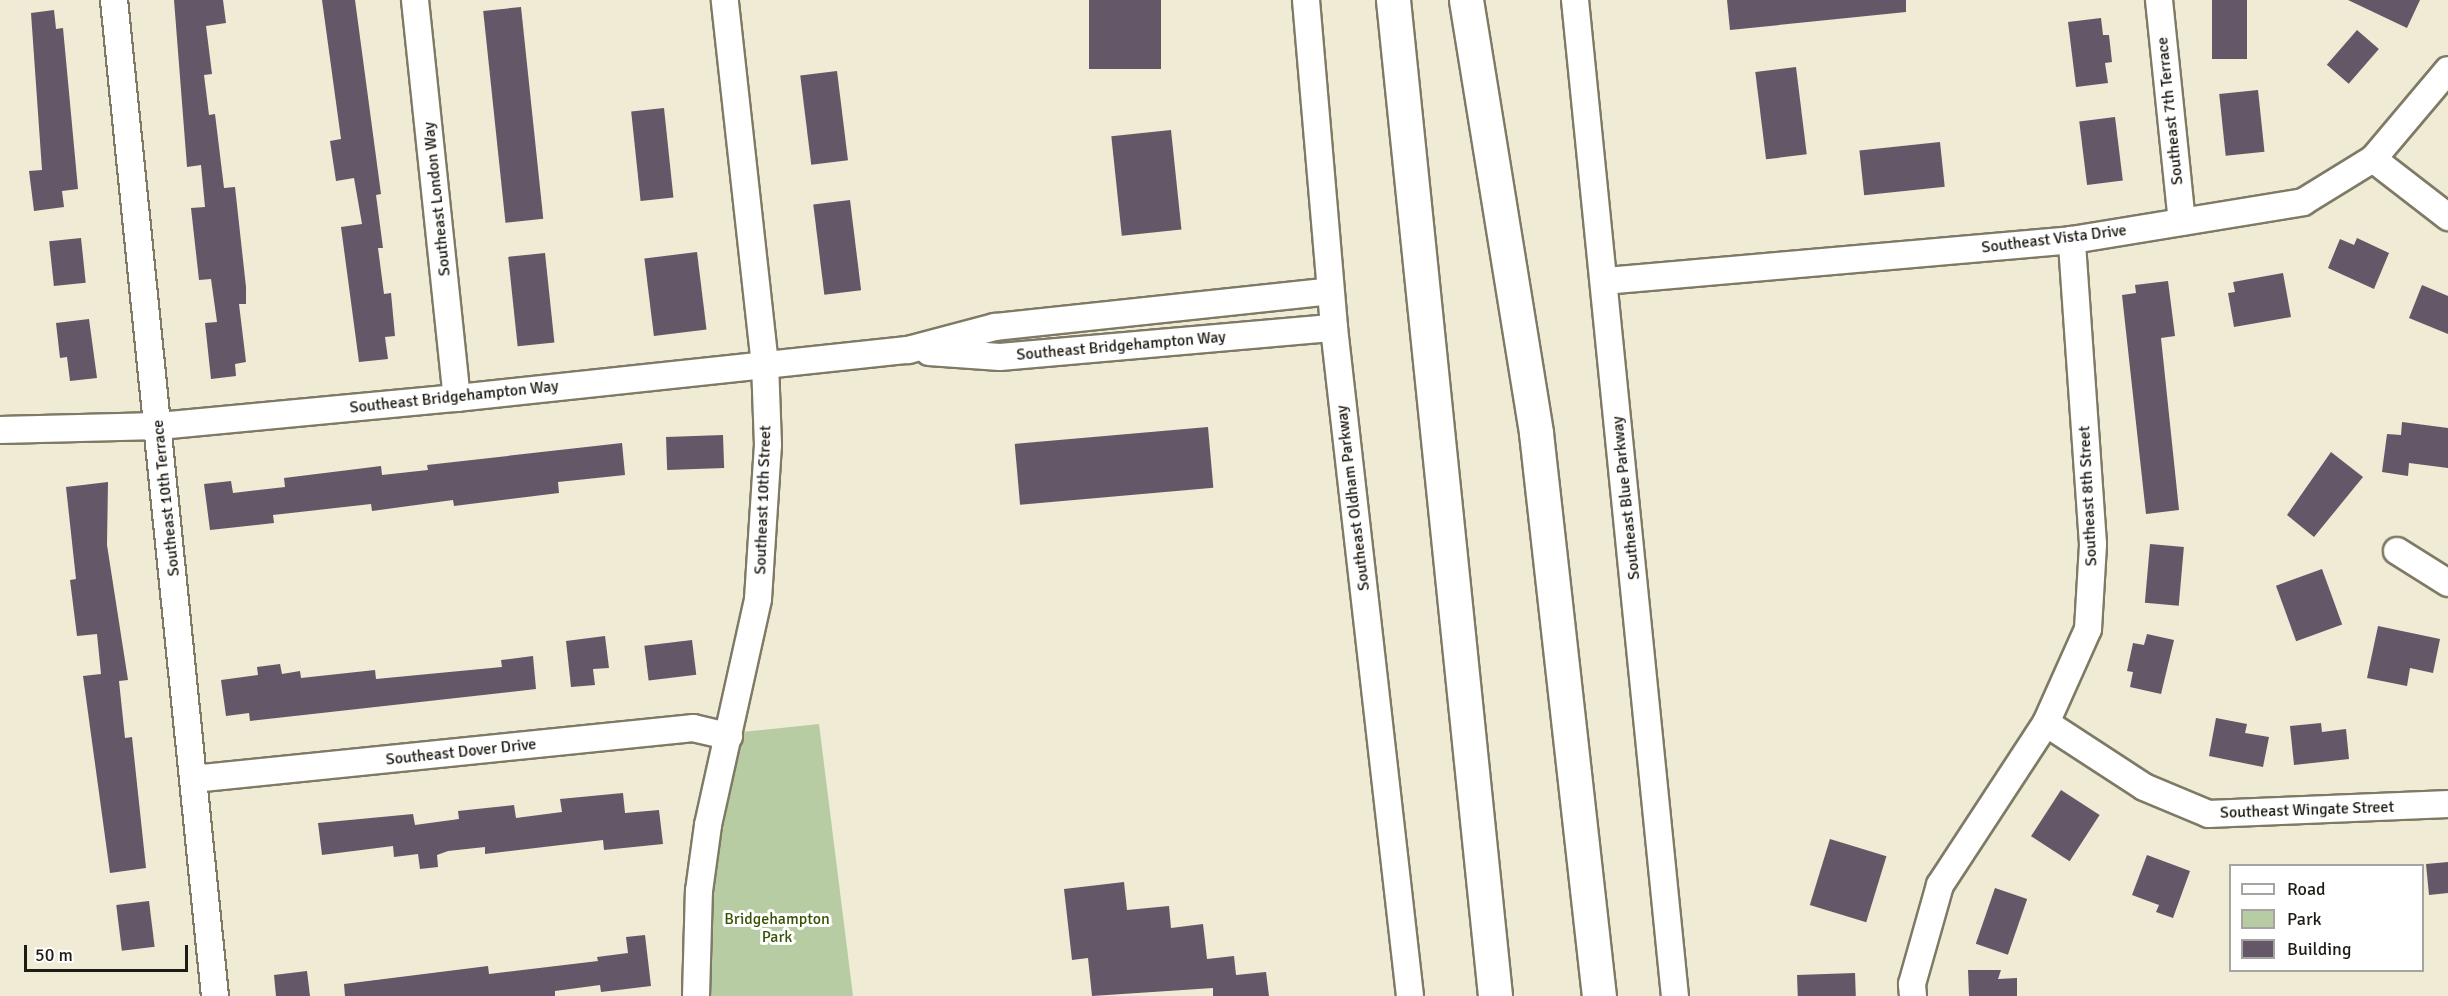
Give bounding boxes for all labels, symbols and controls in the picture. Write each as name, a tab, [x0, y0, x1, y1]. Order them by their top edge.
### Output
street label: Southeast 7th Terrace	[2153, 36, 2187, 186]
street label: Southeast London Way	[419, 121, 455, 277]
street label: Southeast Vista Drive	[1980, 221, 2128, 257]
street label: Southeast Bridgehampton Way	[1016, 327, 1226, 365]
street label: Southeast Bridgehampton Way	[349, 376, 559, 418]
street label: Southeast Oldham Parkway	[1332, 404, 1374, 592]
street label: Southeast Blue Parkway	[1608, 415, 1644, 581]
street label: Southeast 10th Terrace	[148, 419, 184, 577]
street label: Southeast 10th Street	[751, 425, 775, 575]
street label: Southeast 8th Street	[2075, 425, 2101, 567]
street label: Southeast Dover Drive	[385, 735, 537, 769]
street label: Southeast Wingate Street	[2220, 797, 2394, 823]
legend	[2229, 864, 2424, 972]
text: Road	[2287, 878, 2326, 900]
text: Park	[2287, 908, 2322, 930]
park label: Bridgehampton Park	[724, 909, 830, 947]
scale bar	[27, 933, 190, 971]
text: Building	[2287, 938, 2351, 960]
text: 50 m	[35, 944, 73, 966]

